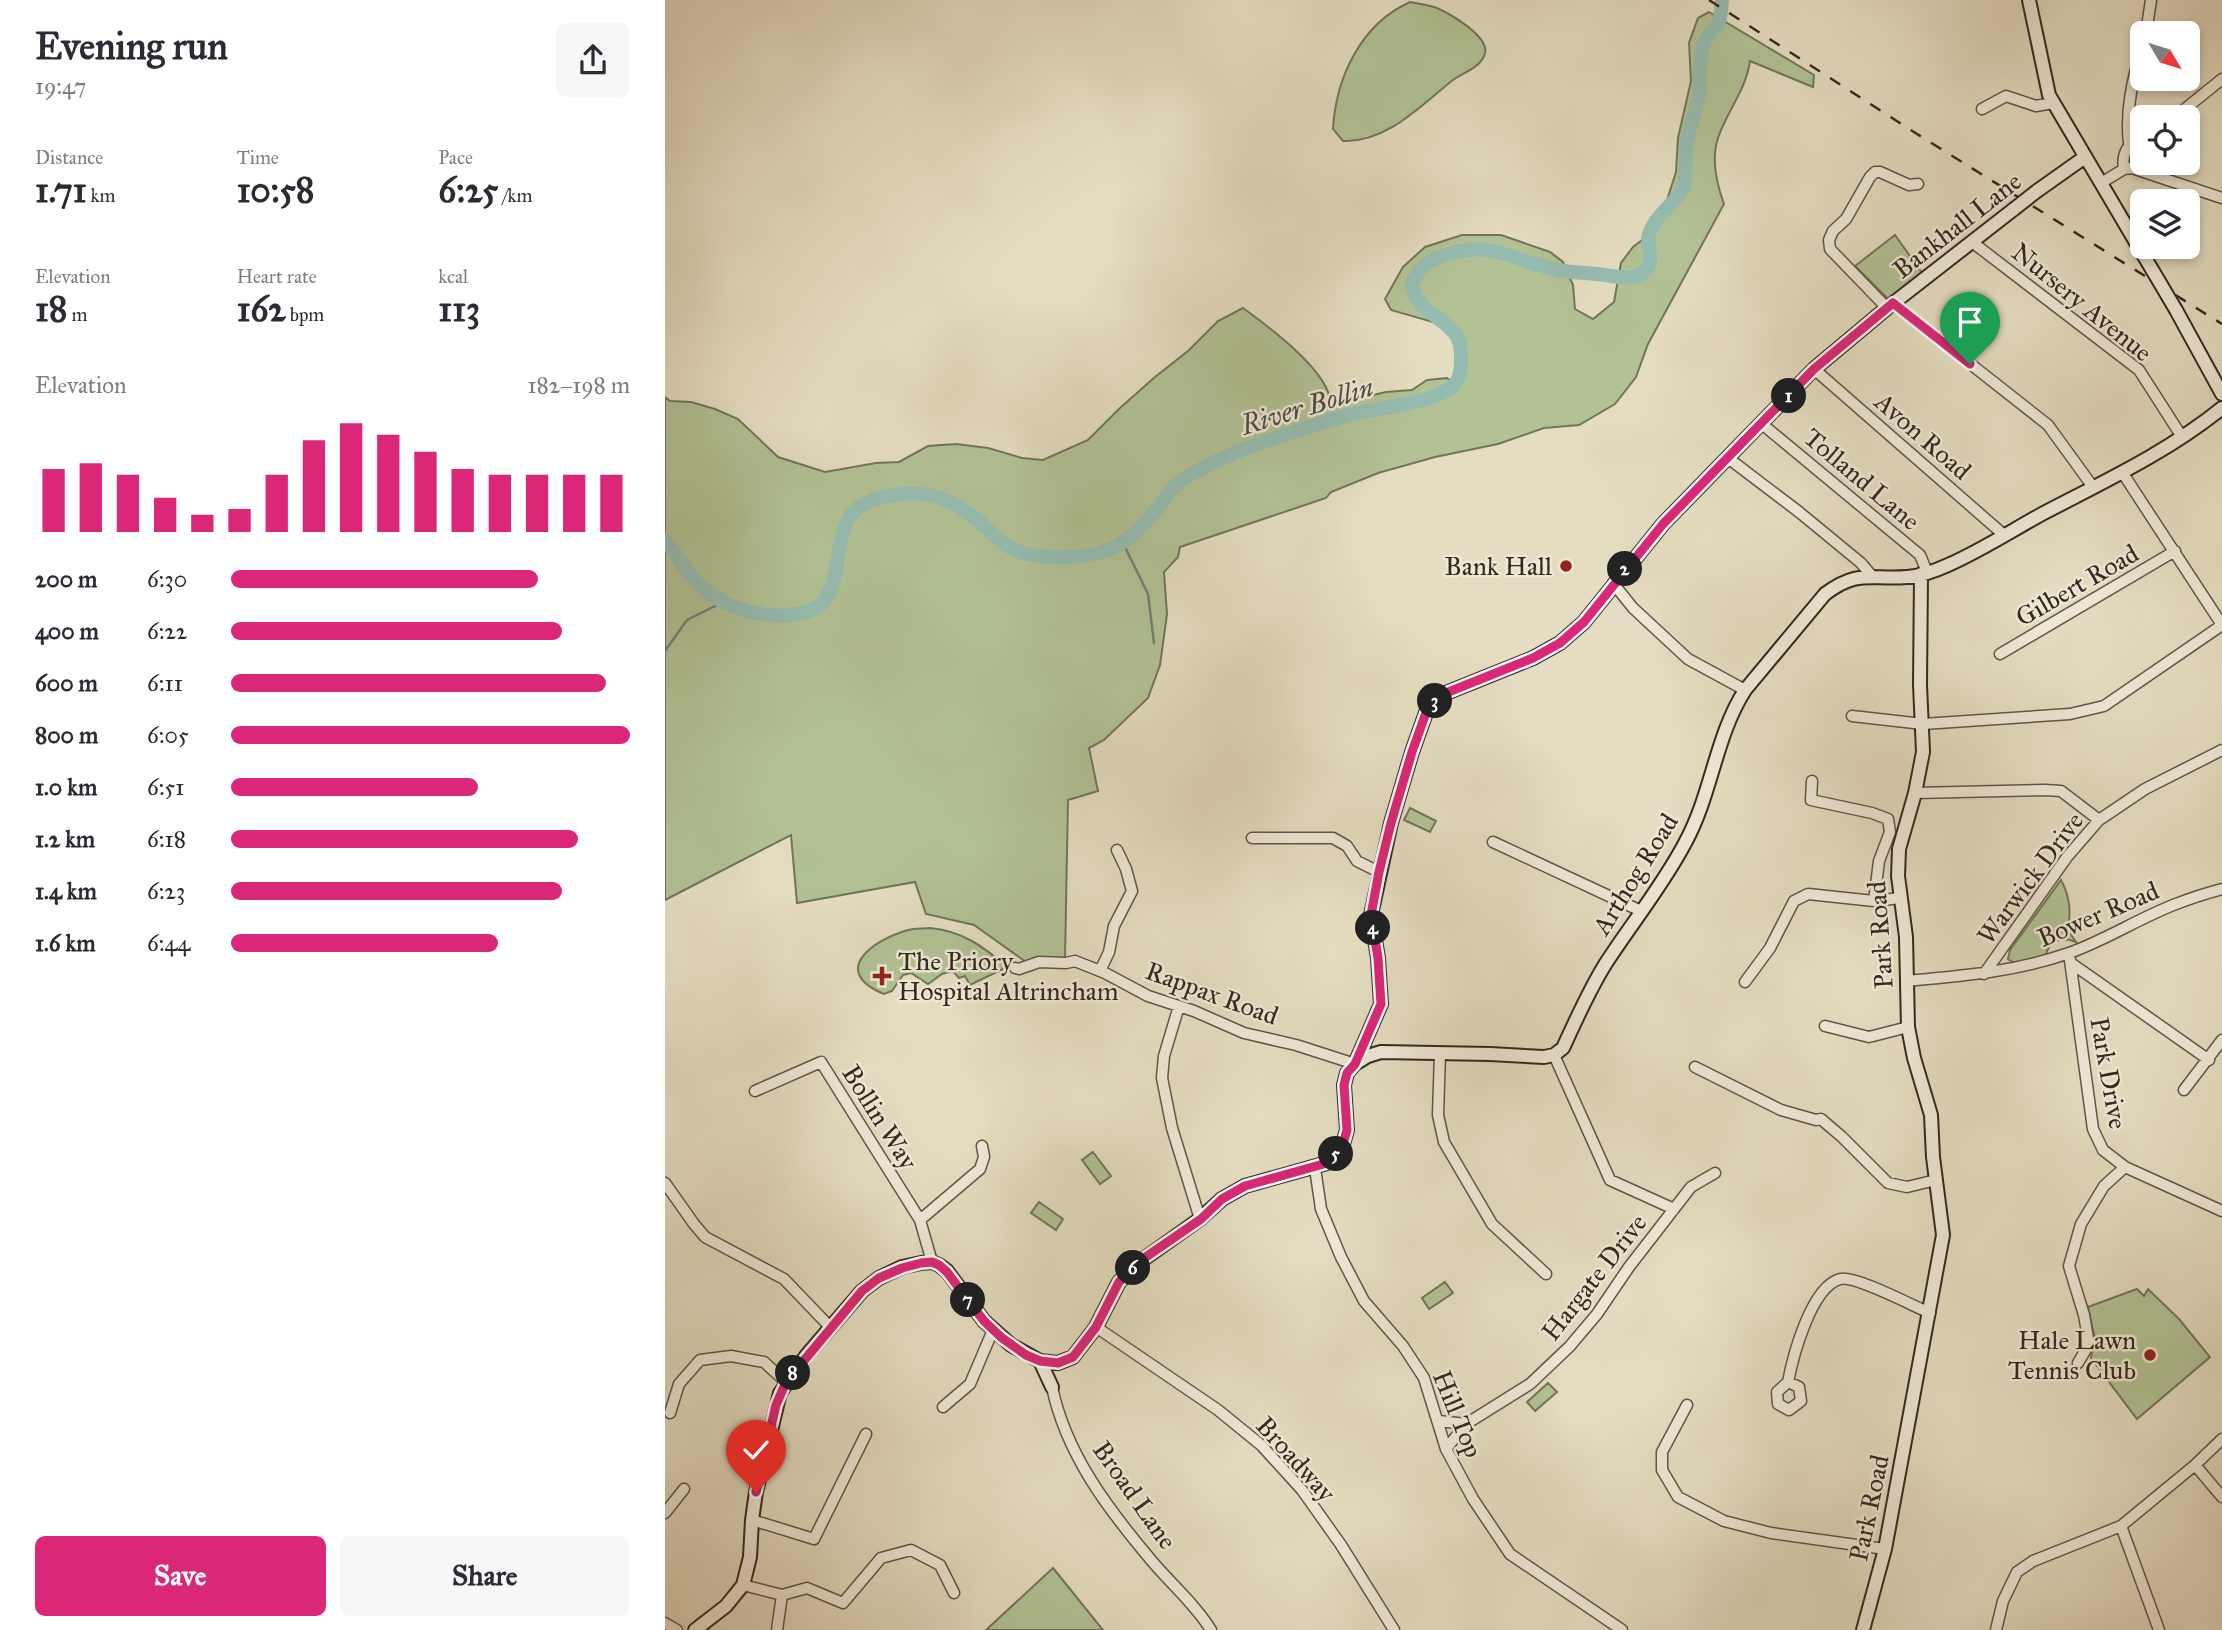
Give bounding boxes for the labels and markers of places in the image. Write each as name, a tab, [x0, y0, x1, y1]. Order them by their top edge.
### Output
pin	[1940, 292, 2000, 364]
pin: 1	[1771, 378, 1807, 414]
place label: Bank Hall	[1445, 550, 1552, 582]
pin: 2	[1607, 552, 1643, 586]
marker: Bank Hall	[1558, 558, 1574, 574]
pin: 3	[1417, 684, 1453, 718]
pin: 4	[1355, 911, 1391, 946]
place label: The Priory Hospital Altrincham	[898, 945, 1119, 1007]
marker: The Priory Hospital Altrincham	[872, 966, 892, 986]
pin: 5	[1319, 1136, 1353, 1172]
pin: 6	[1115, 1250, 1151, 1286]
pin: 7	[951, 1282, 985, 1318]
place label: Hale Lawn Tennis Club	[2008, 1324, 2136, 1386]
marker: Hale Lawn Tennis Club	[2142, 1347, 2158, 1363]
pin: 8	[775, 1356, 811, 1390]
pin	[726, 1420, 786, 1492]

